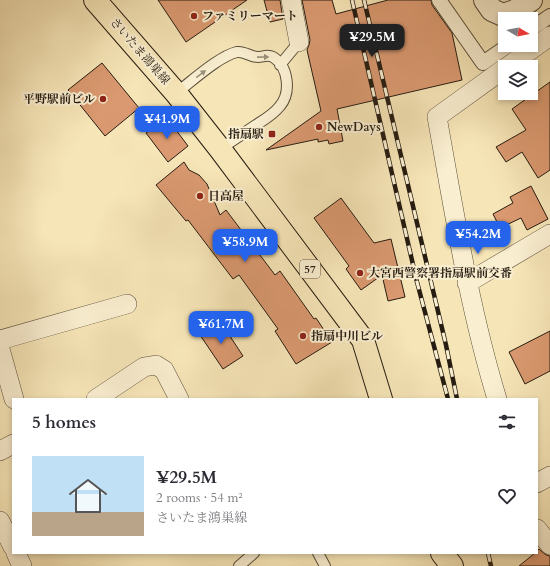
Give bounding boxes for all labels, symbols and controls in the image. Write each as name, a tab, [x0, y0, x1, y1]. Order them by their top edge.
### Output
place label: ファミリーマート	[202, 8, 298, 24]
marker: ファミリーマート	[189, 11, 199, 21]
north arrow	[498, 12, 538, 52]
map controls	[498, 12, 538, 100]
street label: さいたま鴻巣線	[106, 14, 174, 88]
pin: ¥29.5M	[339, 24, 405, 58]
text: ¥29.5M	[349, 28, 395, 46]
one-way arrow	[257, 54, 270, 60]
button: layers	[498, 60, 538, 100]
one-way arrow	[195, 70, 206, 79]
place label: 平野駅前ビル	[23, 91, 95, 107]
marker: 平野駅前ビル	[98, 94, 108, 104]
pin: ¥41.9M	[134, 106, 200, 140]
text: ¥41.9M	[144, 110, 190, 128]
place label: NewDays	[327, 119, 381, 135]
marker: NewDays	[314, 122, 324, 132]
place label: 指扇駅	[228, 126, 264, 142]
marker: 指扇駅	[267, 129, 277, 139]
place label: 日高屋	[208, 188, 244, 204]
marker: 日高屋	[195, 191, 205, 201]
pin: ¥54.2M	[445, 221, 511, 255]
text: ¥54.2M	[455, 225, 501, 243]
pin: ¥58.9M	[212, 229, 278, 263]
text: ¥58.9M	[222, 233, 268, 251]
road number: 57	[300, 260, 320, 278]
place label: 大宮西警察署指扇駅前交番	[368, 265, 512, 281]
marker: 大宮西警察署指扇駅前交番	[355, 268, 365, 278]
pin: ¥61.7M	[188, 311, 254, 345]
text: ¥61.7M	[198, 315, 244, 333]
place label: 指扇中川ビル	[311, 328, 383, 344]
marker: 指扇中川ビル	[298, 331, 308, 341]
text: 5 homes	[32, 411, 96, 434]
icon: filters	[496, 411, 518, 433]
text: ¥29.5M	[156, 466, 217, 489]
icon: home	[64, 472, 112, 520]
icon: heart	[496, 485, 518, 507]
text: 2 rooms · 54 m²	[156, 489, 243, 507]
text: さいたま鴻巣線	[156, 509, 247, 527]

